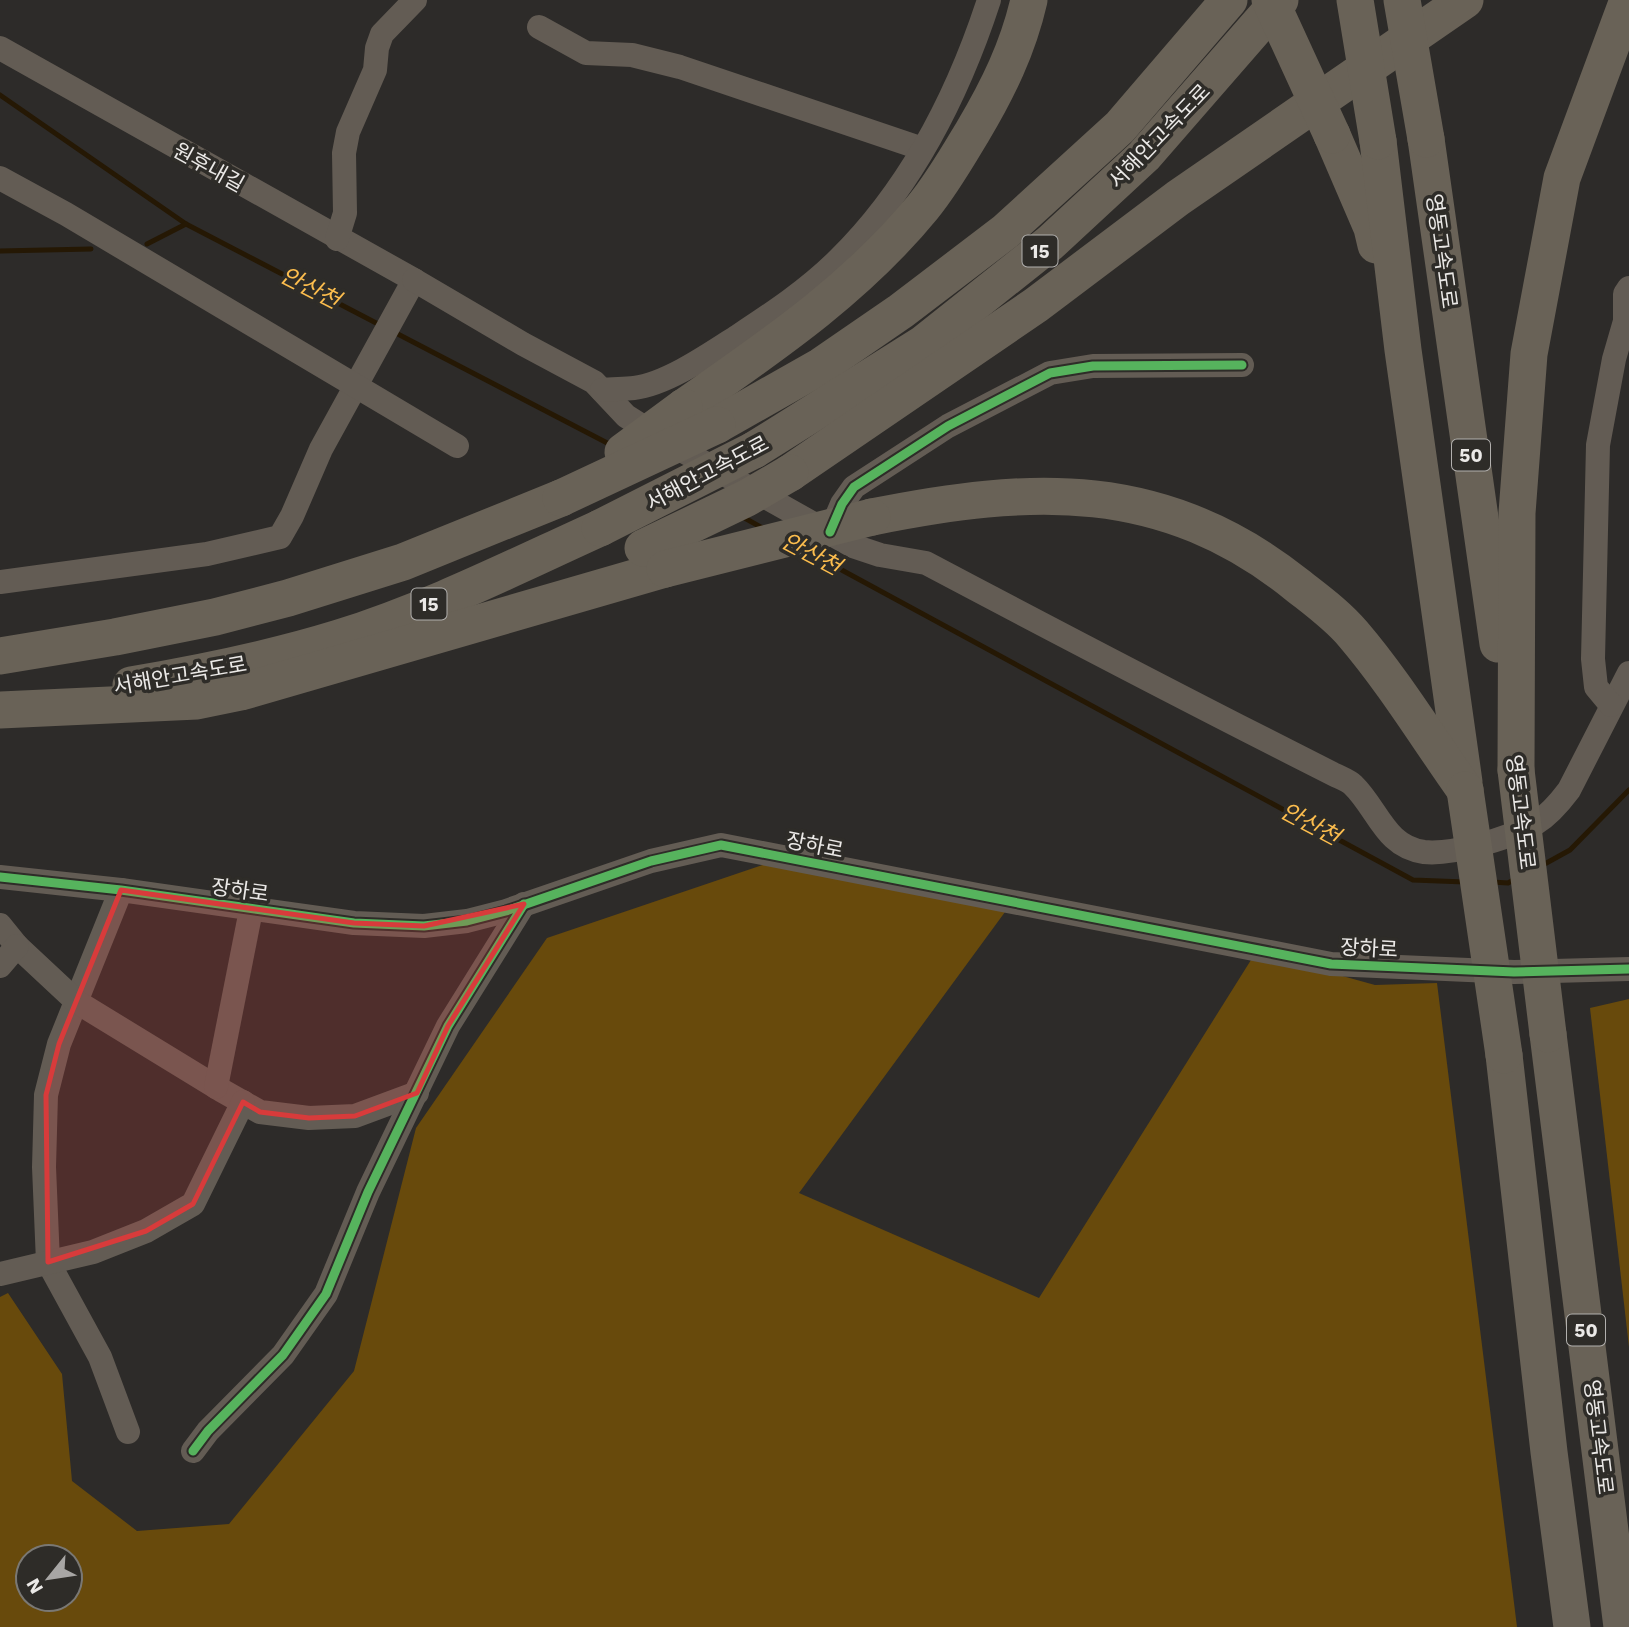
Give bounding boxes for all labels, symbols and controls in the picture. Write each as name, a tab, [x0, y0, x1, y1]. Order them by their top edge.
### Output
street label: 서해안고속도로	[1103, 79, 1215, 193]
street label: 원후내길	[169, 137, 249, 197]
street label: 영동고속도로	[1422, 192, 1462, 310]
road number: 15	[1023, 235, 1058, 266]
water label: 안산천	[276, 262, 347, 316]
street label: 서해안고속도로	[641, 430, 773, 516]
road number: 50	[1452, 440, 1490, 470]
water label: 안산천	[777, 527, 848, 582]
road number: 15	[412, 589, 446, 620]
street label: 서해안고속도로	[111, 651, 249, 699]
street label: 영동고속도로	[1502, 753, 1540, 871]
water label: 안산천	[1276, 797, 1347, 852]
street label: 장하로	[784, 827, 846, 863]
street label: 장하로	[210, 874, 270, 906]
street label: 장하로	[1339, 934, 1399, 962]
road number: 50	[1567, 1314, 1605, 1346]
street label: 영동고속도로	[1580, 1378, 1618, 1496]
north arrow	[14, 1543, 84, 1613]
text: N	[21, 1574, 48, 1598]

